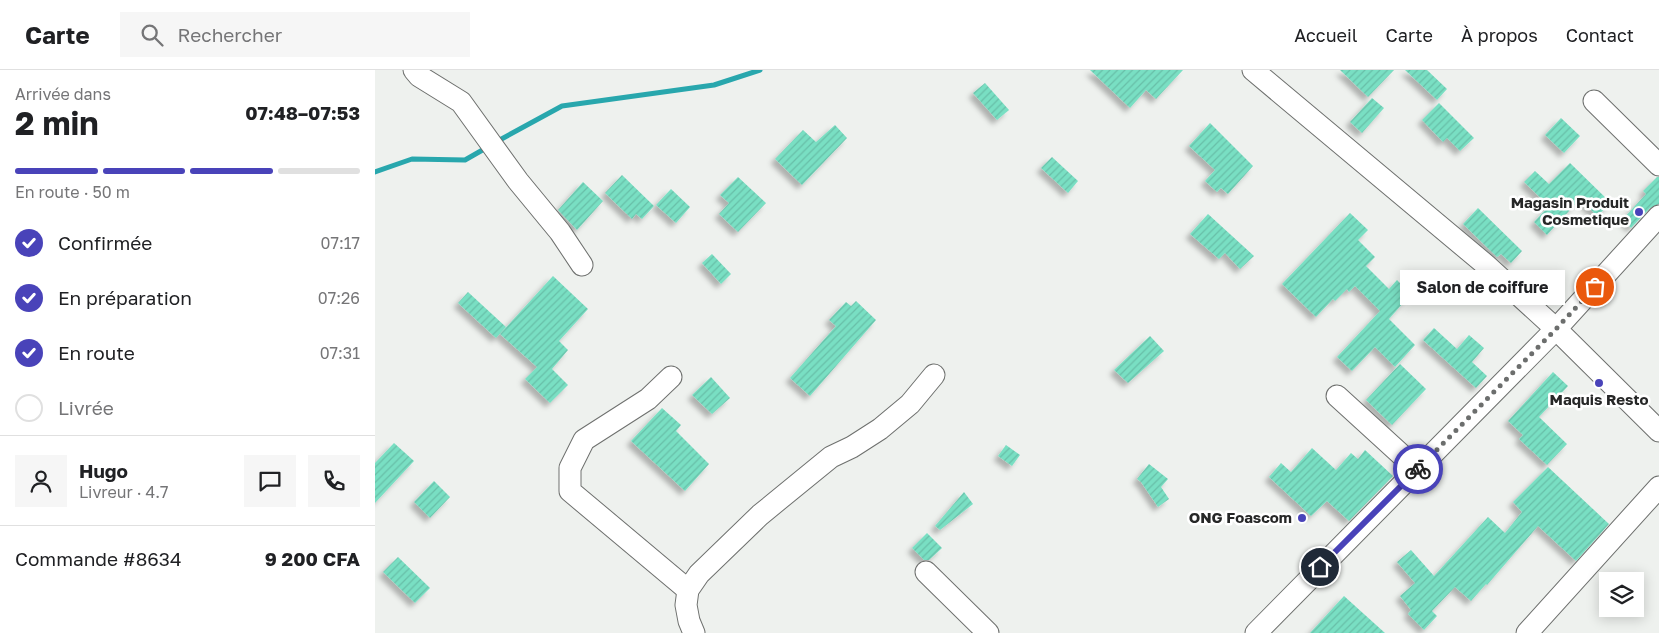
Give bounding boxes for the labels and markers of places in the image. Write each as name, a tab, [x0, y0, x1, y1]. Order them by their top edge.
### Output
place label: Magasin Produit Cosmetique	[1511, 193, 1629, 228]
marker: Magasin Produit Cosmetique	[1633, 206, 1645, 218]
pin	[1574, 266, 1616, 308]
callout: Salon de coiffure	[1400, 270, 1565, 304]
marker: Maquis Resto	[1593, 377, 1605, 389]
place label: Maquis Resto	[1550, 390, 1648, 408]
place label: ONG Foascom	[1189, 508, 1292, 526]
marker: ONG Foascom	[1296, 512, 1308, 524]
pin	[1299, 546, 1341, 588]

